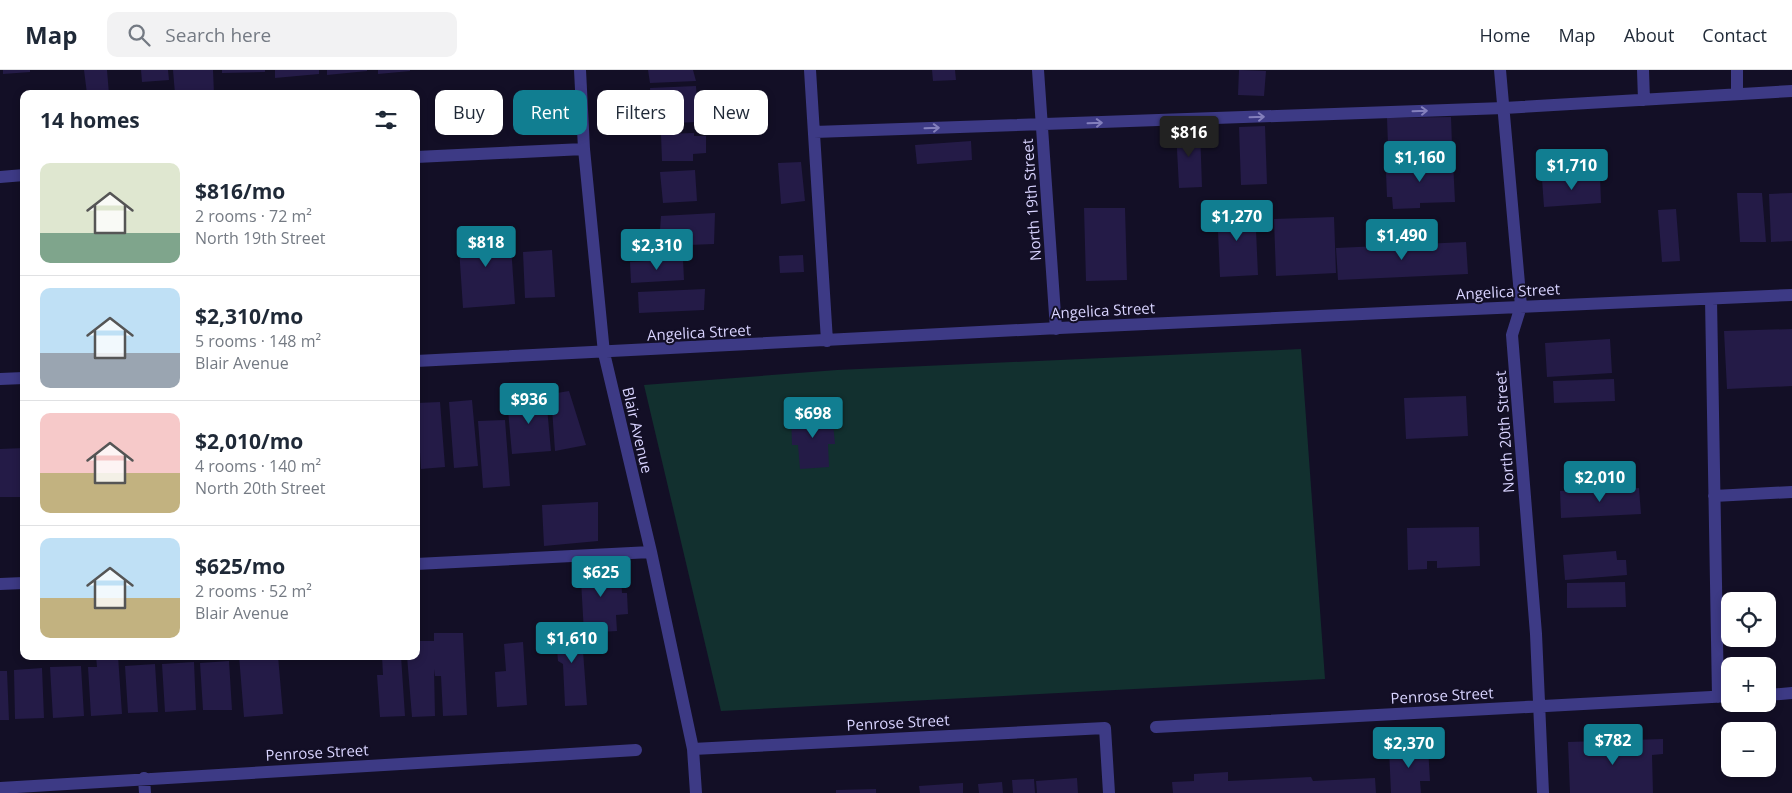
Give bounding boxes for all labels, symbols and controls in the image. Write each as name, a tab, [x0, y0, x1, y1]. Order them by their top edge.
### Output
search box	[107, 12, 457, 57]
text: Map	[25, 18, 77, 51]
icon: search	[125, 21, 153, 49]
text: Search here	[165, 22, 271, 48]
text: Home	[1480, 23, 1530, 47]
text: Map	[1558, 23, 1596, 47]
text: About	[1624, 23, 1674, 47]
text: Contact	[1702, 23, 1767, 47]
chip: Buy	[435, 90, 503, 135]
chip: Rent	[513, 90, 587, 135]
chip: Filters	[597, 90, 684, 135]
chip: New	[694, 90, 768, 135]
text: 14 homes	[40, 106, 140, 134]
icon: filters	[372, 106, 400, 134]
one-way arrow	[1411, 106, 1427, 115]
one-way arrow	[1249, 112, 1265, 121]
pin: $816	[1159, 116, 1219, 158]
one-way arrow	[1087, 118, 1103, 127]
text: $816	[1171, 121, 1207, 143]
one-way arrow	[924, 123, 940, 133]
street label: North 19th Street	[1017, 138, 1045, 262]
pin: $1,160	[1379, 140, 1461, 183]
text: $1,160	[1395, 146, 1445, 168]
pin: $1,710	[1531, 148, 1613, 191]
text: $1,710	[1547, 154, 1597, 176]
text: $816/mo	[195, 177, 285, 205]
icon: home	[80, 183, 140, 243]
pin: $1,270	[1196, 200, 1278, 242]
text: 2 rooms · 72 m²	[195, 205, 312, 227]
text: $1,270	[1212, 205, 1262, 227]
pin: $1,490	[1361, 218, 1443, 261]
text: $1,490	[1377, 224, 1427, 246]
pin: $818	[456, 226, 516, 268]
text: North 19th Street	[195, 227, 326, 249]
pin: $2,310	[616, 228, 698, 271]
text: $818	[468, 231, 504, 253]
text: $2,310	[632, 234, 682, 256]
street label: Angelica Street	[1455, 278, 1561, 304]
street label: Angelica Street	[1050, 297, 1156, 323]
text: $2,310/mo	[195, 302, 303, 330]
icon: home	[80, 308, 140, 368]
street label: Angelica Street	[646, 319, 752, 345]
text: 5 rooms · 148 m²	[195, 330, 321, 352]
text: Blair Avenue	[195, 352, 289, 374]
street label: North 20th Street	[1490, 370, 1518, 494]
pin: $936	[499, 382, 559, 425]
street label: Blair Avenue	[618, 385, 658, 475]
text: $936	[511, 388, 547, 410]
pin: $698	[783, 396, 843, 439]
text: $698	[795, 402, 831, 424]
text: $2,010/mo	[195, 427, 303, 455]
icon: home	[80, 433, 140, 493]
text: 4 rooms · 140 m²	[195, 455, 321, 477]
pin: $2,010	[1559, 460, 1641, 503]
text: $2,010	[1575, 466, 1625, 488]
text: North 20th Street	[195, 477, 326, 499]
text: $625/mo	[195, 552, 285, 580]
pin: $625	[571, 556, 631, 598]
icon: home	[80, 558, 140, 618]
text: $625	[583, 561, 619, 583]
text: 2 rooms · 52 m²	[195, 580, 312, 602]
map controls	[1721, 592, 1776, 777]
button: locate	[1721, 592, 1776, 647]
text: Blair Avenue	[195, 602, 289, 624]
pin: $1,610	[531, 622, 613, 664]
text: $1,610	[547, 627, 597, 649]
button: +	[1721, 657, 1776, 712]
street label: Penrose Street	[1390, 682, 1494, 708]
street label: Penrose Street	[846, 709, 950, 735]
button: −	[1721, 722, 1776, 777]
pin: $782	[1583, 724, 1643, 766]
pin: $2,370	[1368, 726, 1450, 769]
text: $782	[1595, 729, 1631, 751]
text: $2,370	[1384, 732, 1434, 754]
street label: Penrose Street	[265, 739, 369, 765]

